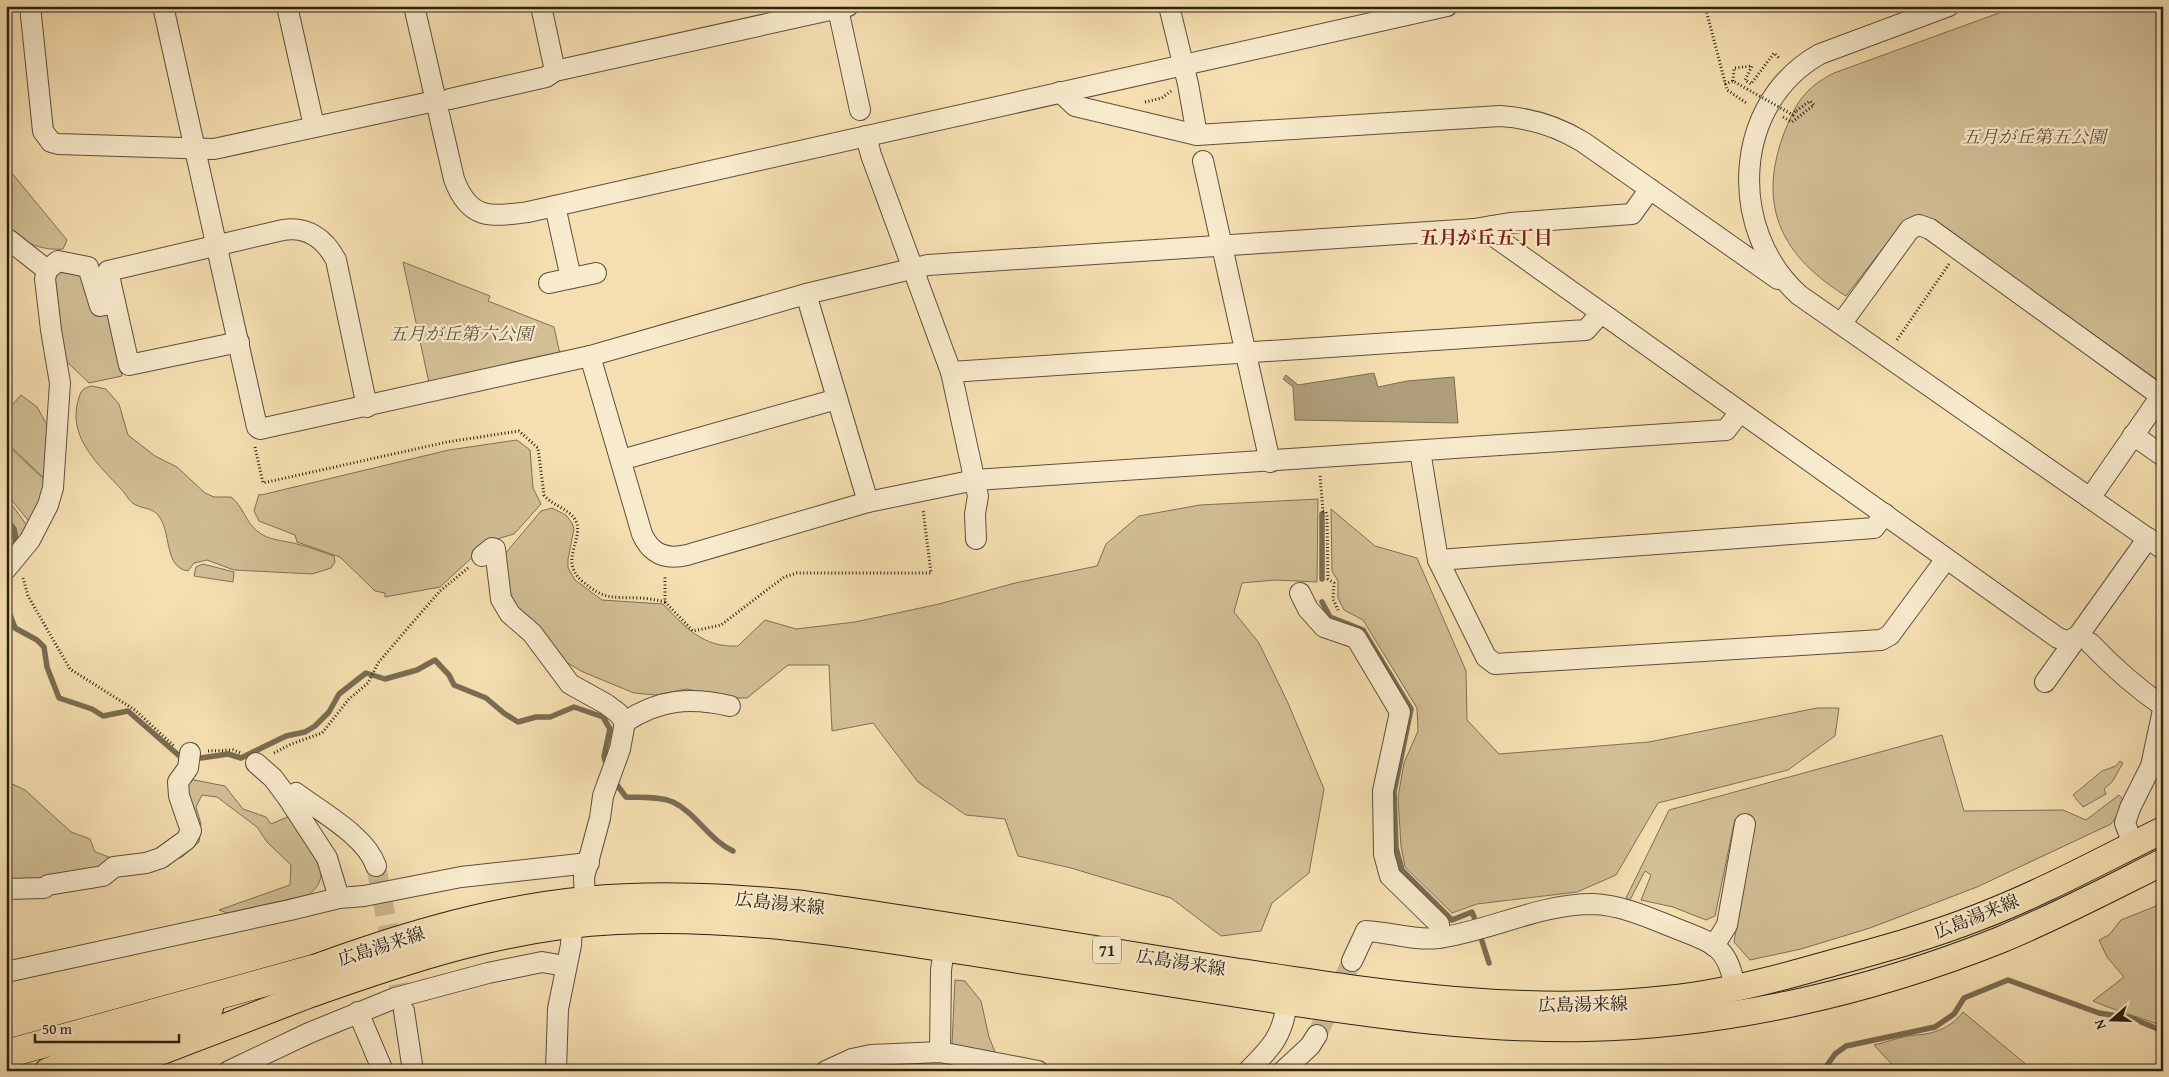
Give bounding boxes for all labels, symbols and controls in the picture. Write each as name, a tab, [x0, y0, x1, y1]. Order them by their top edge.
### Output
park label: 五月が丘第五公園	[1962, 123, 2109, 150]
district label: 五月が丘五丁目	[1419, 223, 1553, 251]
park label: 五月が丘第六公園	[389, 320, 536, 347]
street label: 広島湯来線	[734, 885, 826, 921]
street label: 広島湯来線	[1929, 887, 2023, 945]
street label: 広島湯来線	[334, 919, 428, 973]
road number: 71	[1093, 936, 1121, 964]
street label: 広島湯来線	[1134, 942, 1228, 982]
street label: 広島湯来線	[1538, 990, 1628, 1018]
north arrow	[2086, 994, 2136, 1044]
scale bar	[35, 1012, 179, 1044]
text: N	[2089, 1016, 2111, 1032]
text: 50 m	[42, 1018, 73, 1039]

